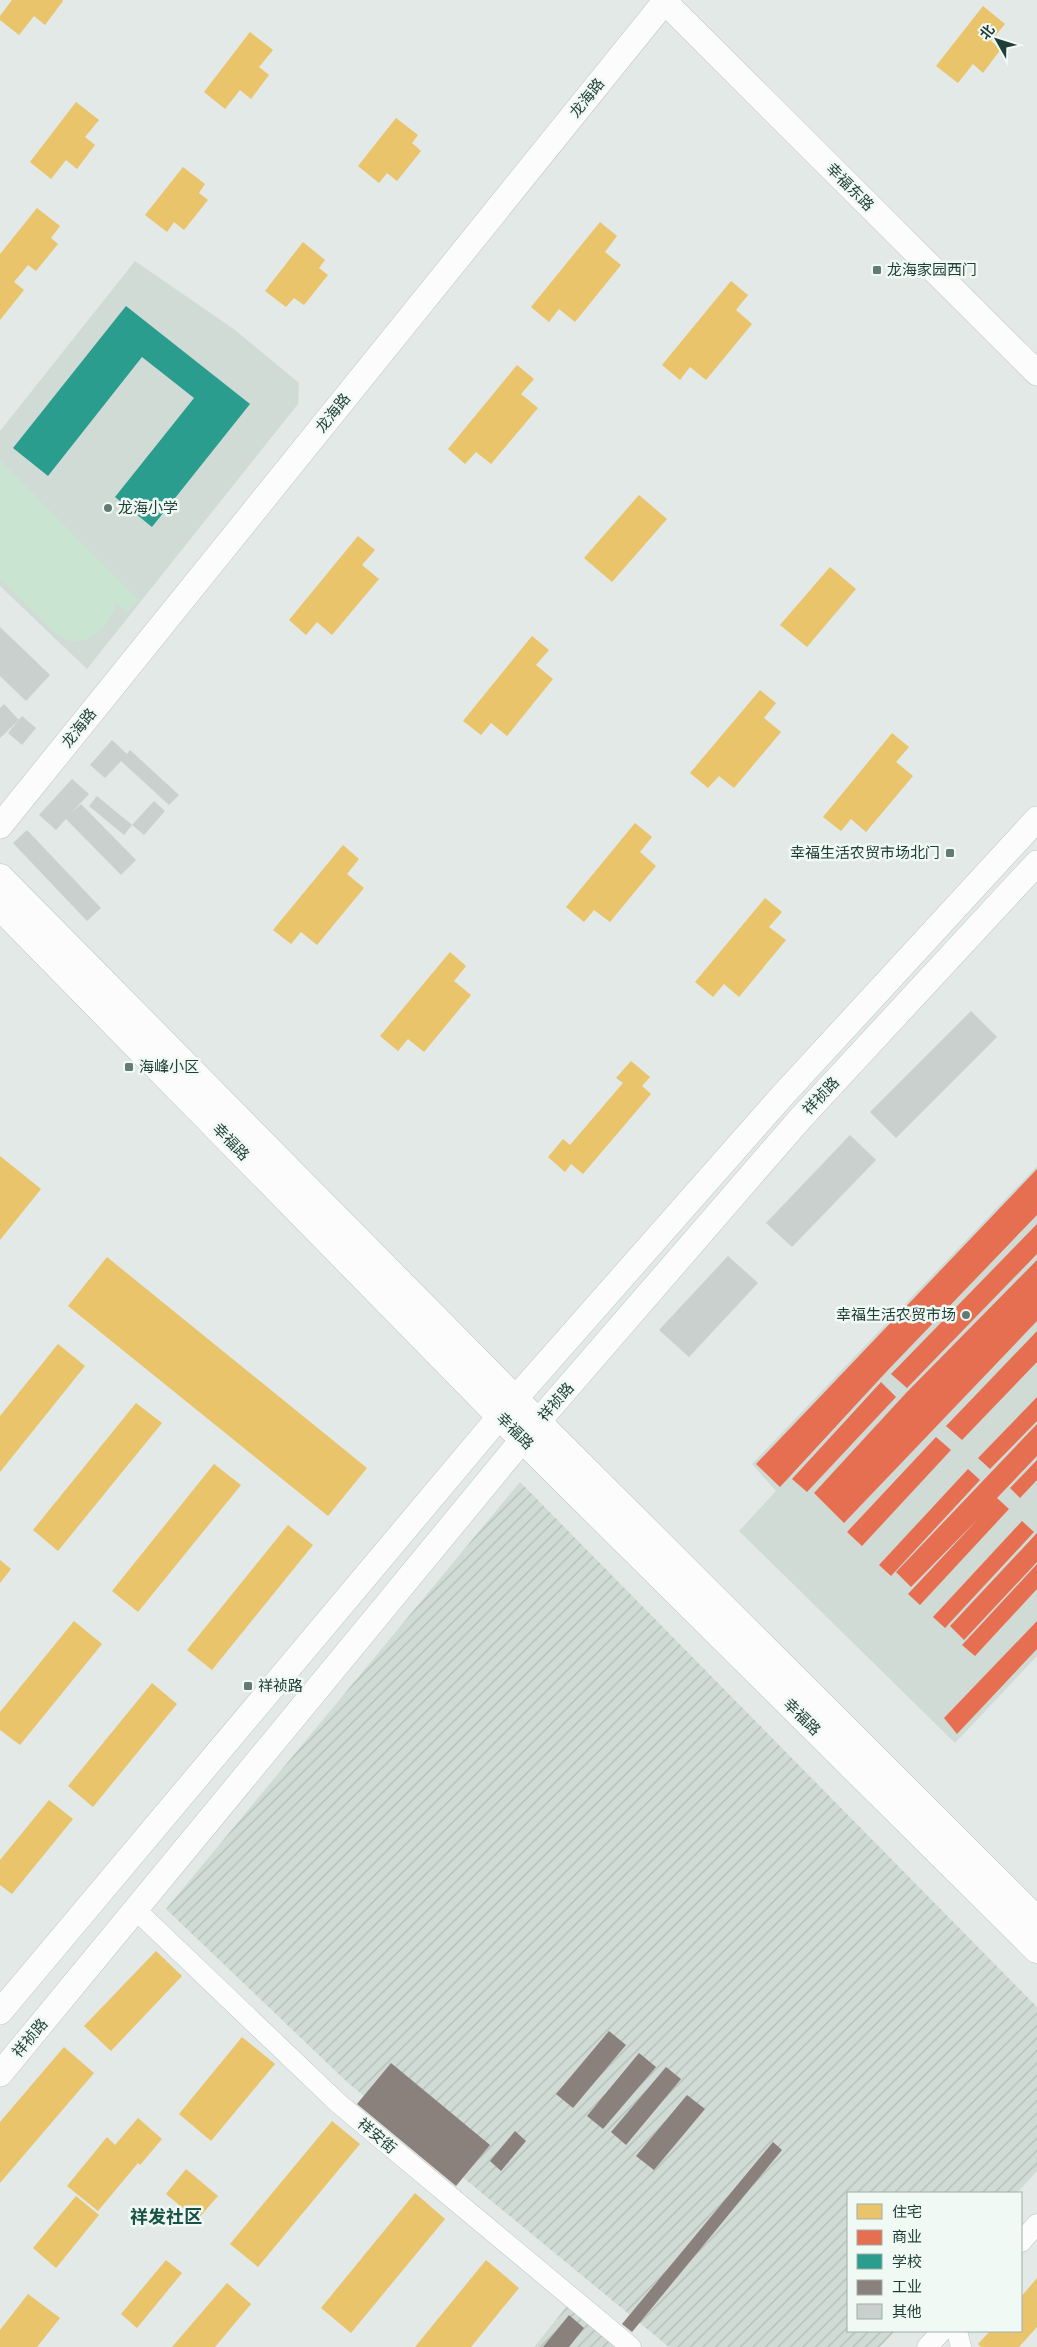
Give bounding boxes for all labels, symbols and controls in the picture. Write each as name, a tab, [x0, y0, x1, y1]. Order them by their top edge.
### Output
north arrow	[972, 15, 1022, 65]
text: 北	[975, 21, 999, 44]
street label: 龙海路	[565, 74, 609, 122]
street label: 幸福东路	[822, 159, 878, 215]
place label: 龙海家园西门	[887, 260, 977, 280]
marker: 龙海家园西门	[871, 264, 883, 276]
street label: 龙海路	[311, 389, 355, 437]
place label: 龙海小学	[118, 498, 178, 518]
marker: 龙海小学	[102, 502, 114, 514]
street label: 龙海路	[57, 704, 101, 752]
place label: 幸福生活农贸市场北门	[790, 843, 940, 863]
marker: 幸福生活农贸市场北门	[944, 847, 956, 859]
place label: 海峰小区	[139, 1057, 199, 1077]
marker: 海峰小区	[123, 1061, 135, 1073]
street label: 祥祯路	[798, 1073, 844, 1119]
street label: 幸福路	[208, 1119, 254, 1165]
place label: 幸福生活农贸市场	[836, 1305, 956, 1325]
marker: 幸福生活农贸市场	[960, 1309, 972, 1321]
street label: 祥祯路	[534, 1378, 578, 1426]
street label: 幸福路	[492, 1408, 538, 1454]
place label: 祥祯路	[258, 1676, 303, 1696]
marker: 祥祯路	[242, 1680, 254, 1692]
street label: 幸福路	[779, 1694, 825, 1740]
street label: 祥祯路	[8, 2014, 52, 2062]
street label: 祥安街	[353, 2114, 401, 2158]
legend	[847, 2192, 1022, 2332]
text: 住宅	[892, 2202, 922, 2222]
district label: 祥发社区	[130, 2205, 202, 2229]
text: 商业	[892, 2227, 922, 2247]
text: 学校	[892, 2252, 922, 2272]
text: 工业	[892, 2277, 922, 2297]
text: 其他	[892, 2302, 922, 2322]

